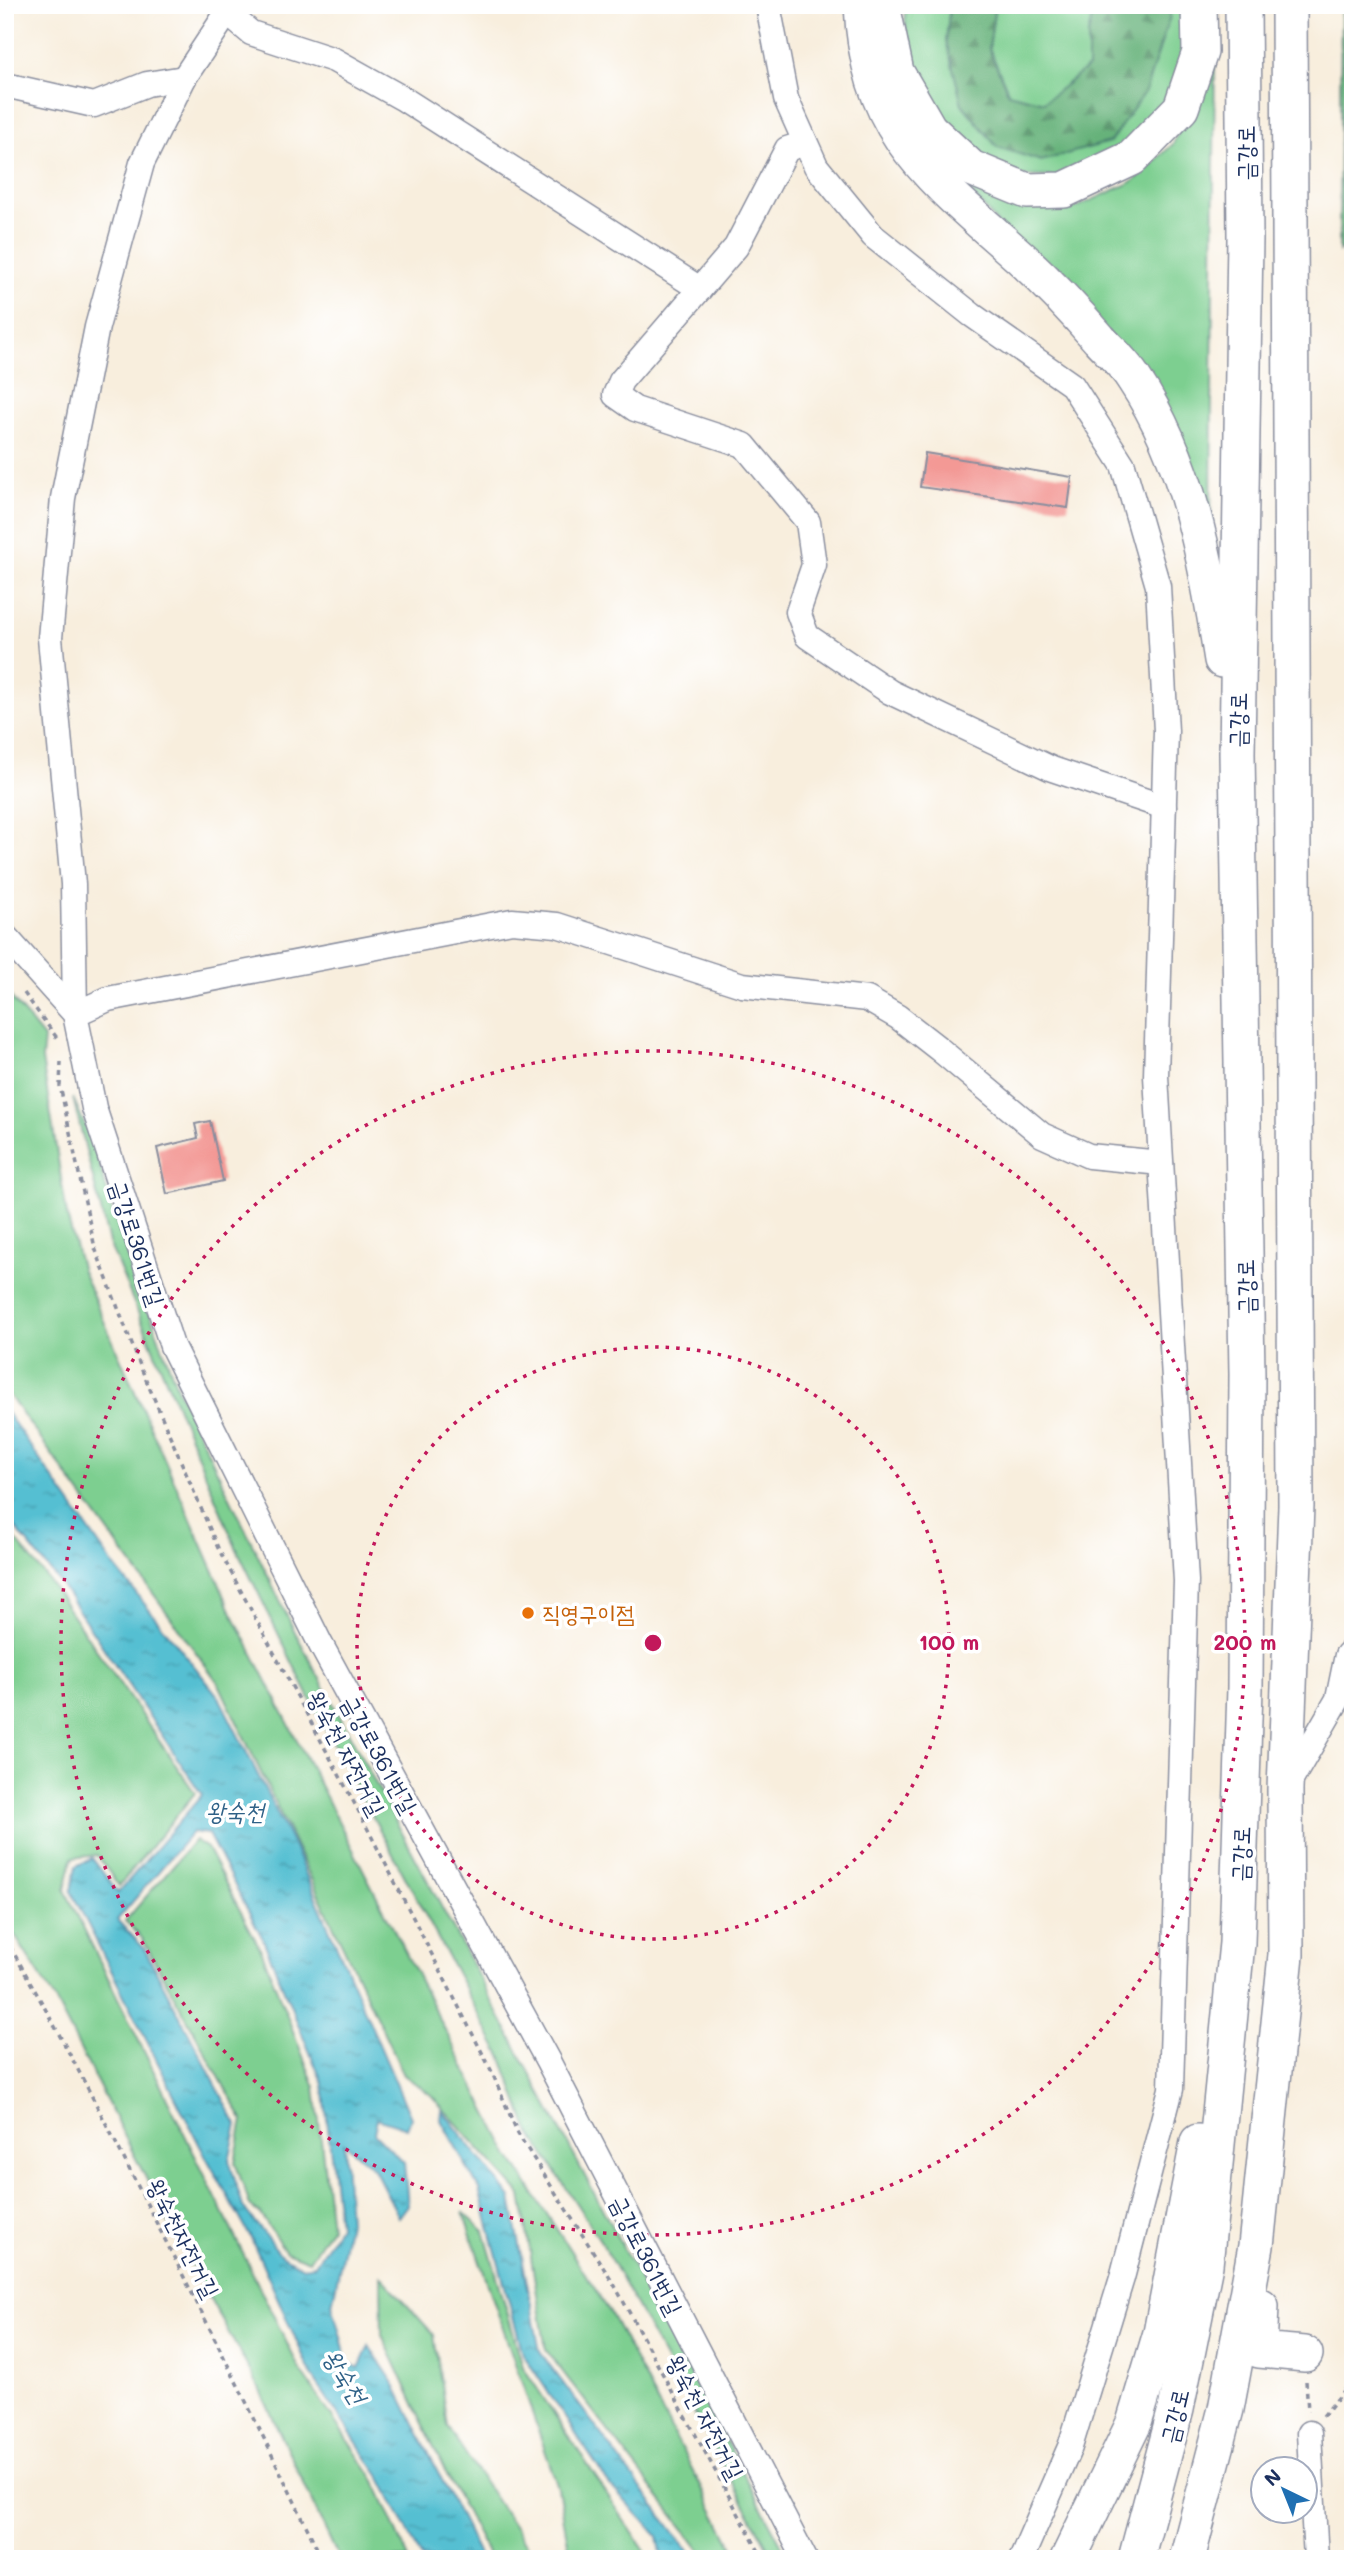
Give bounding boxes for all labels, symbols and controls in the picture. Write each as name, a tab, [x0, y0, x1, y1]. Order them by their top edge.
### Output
street label: 금강로	[1230, 125, 1260, 181]
street label: 금강로	[1222, 692, 1252, 748]
street label: 금강로361번길	[104, 1176, 172, 1310]
street label: 금강로	[1230, 1259, 1260, 1315]
place label: 직영구이점	[542, 1598, 635, 1628]
marker: 직영구이점	[520, 1605, 536, 1621]
text: 100 m	[919, 1628, 979, 1655]
text: 200 m	[1214, 1628, 1276, 1655]
centre of rings	[641, 1631, 665, 1655]
street label: 왕숙천 자전거길	[302, 1686, 392, 1820]
street label: 금강로361번길	[335, 1690, 425, 1818]
water label: 왕숙천	[206, 1795, 267, 1826]
street label: 금강로	[1224, 1826, 1256, 1882]
street label: 왕숙천자전거길	[141, 2173, 227, 2303]
street label: 금강로361번길	[604, 2190, 690, 2320]
water label: 왕숙천	[318, 2343, 376, 2411]
street label: 왕숙천 자전거길	[661, 2350, 751, 2484]
street label: 금강로	[1153, 2386, 1195, 2446]
north arrow	[1250, 2456, 1320, 2526]
text: N	[1258, 2463, 1286, 2491]

